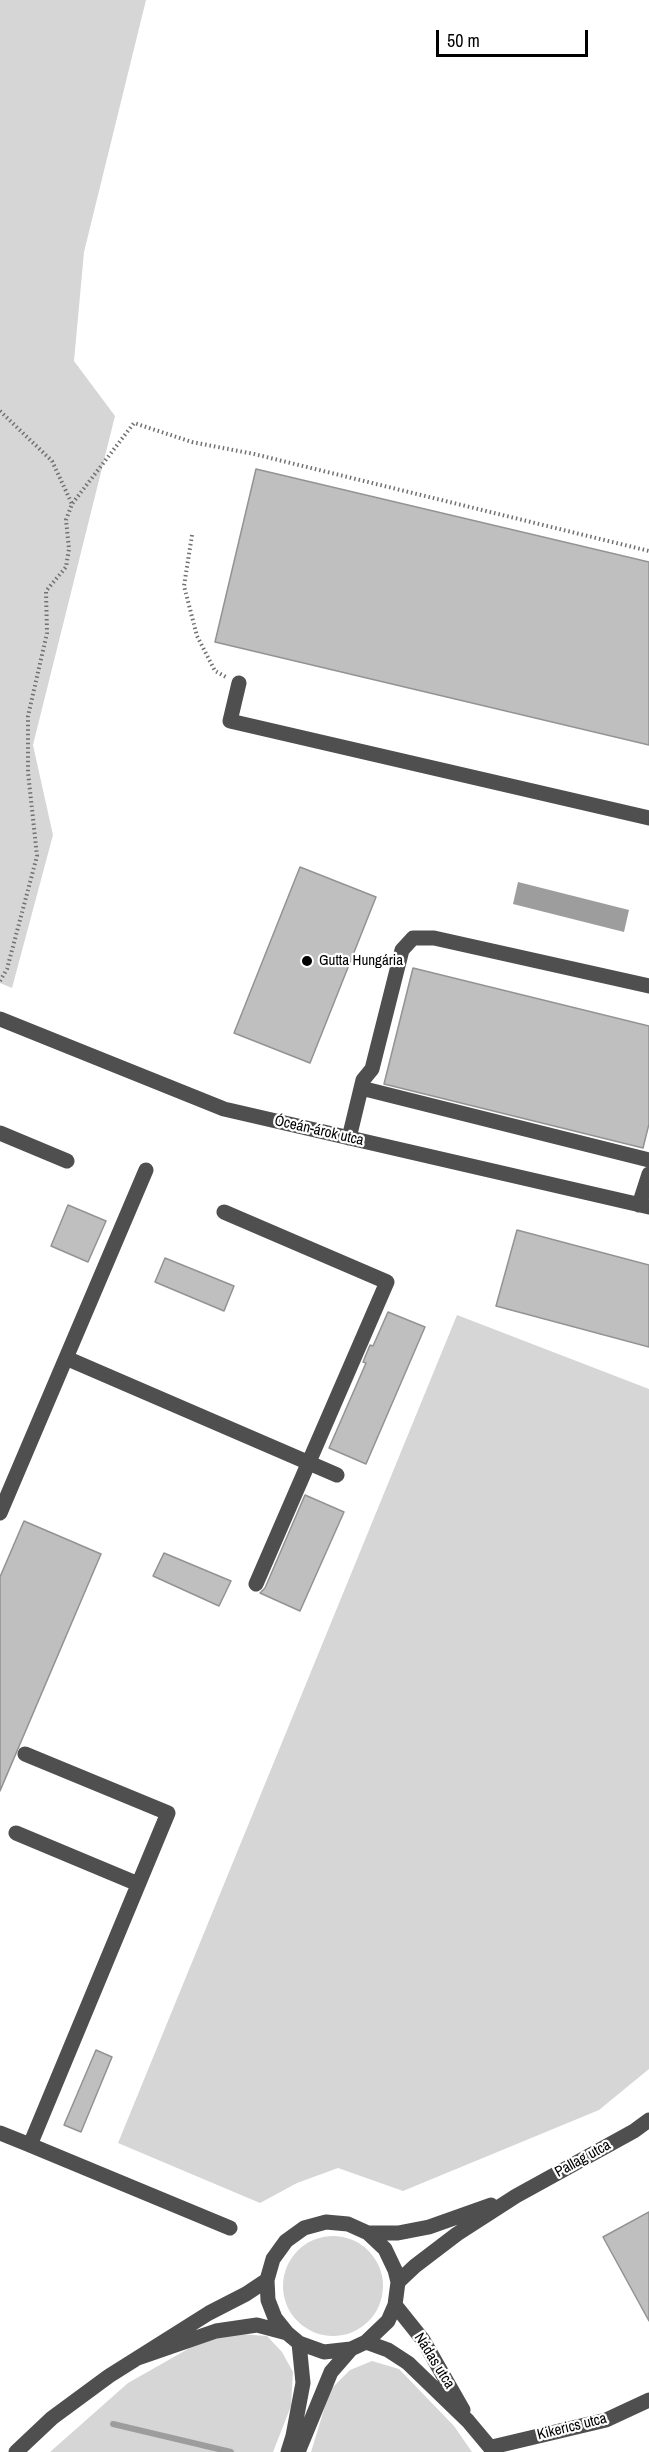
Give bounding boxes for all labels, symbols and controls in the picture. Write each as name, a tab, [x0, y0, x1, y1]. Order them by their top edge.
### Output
scale bar	[439, 18, 590, 56]
text: 50 m	[447, 28, 480, 53]
place label: Gutta Hungária	[319, 952, 403, 970]
marker: Gutta Hungária	[300, 954, 314, 968]
street label: Óceán-árok utca	[273, 1112, 365, 1150]
street label: Pallag utca	[552, 2136, 614, 2182]
street label: Nádas utca	[410, 2330, 458, 2392]
street label: Kikerics utca	[535, 2410, 609, 2444]

